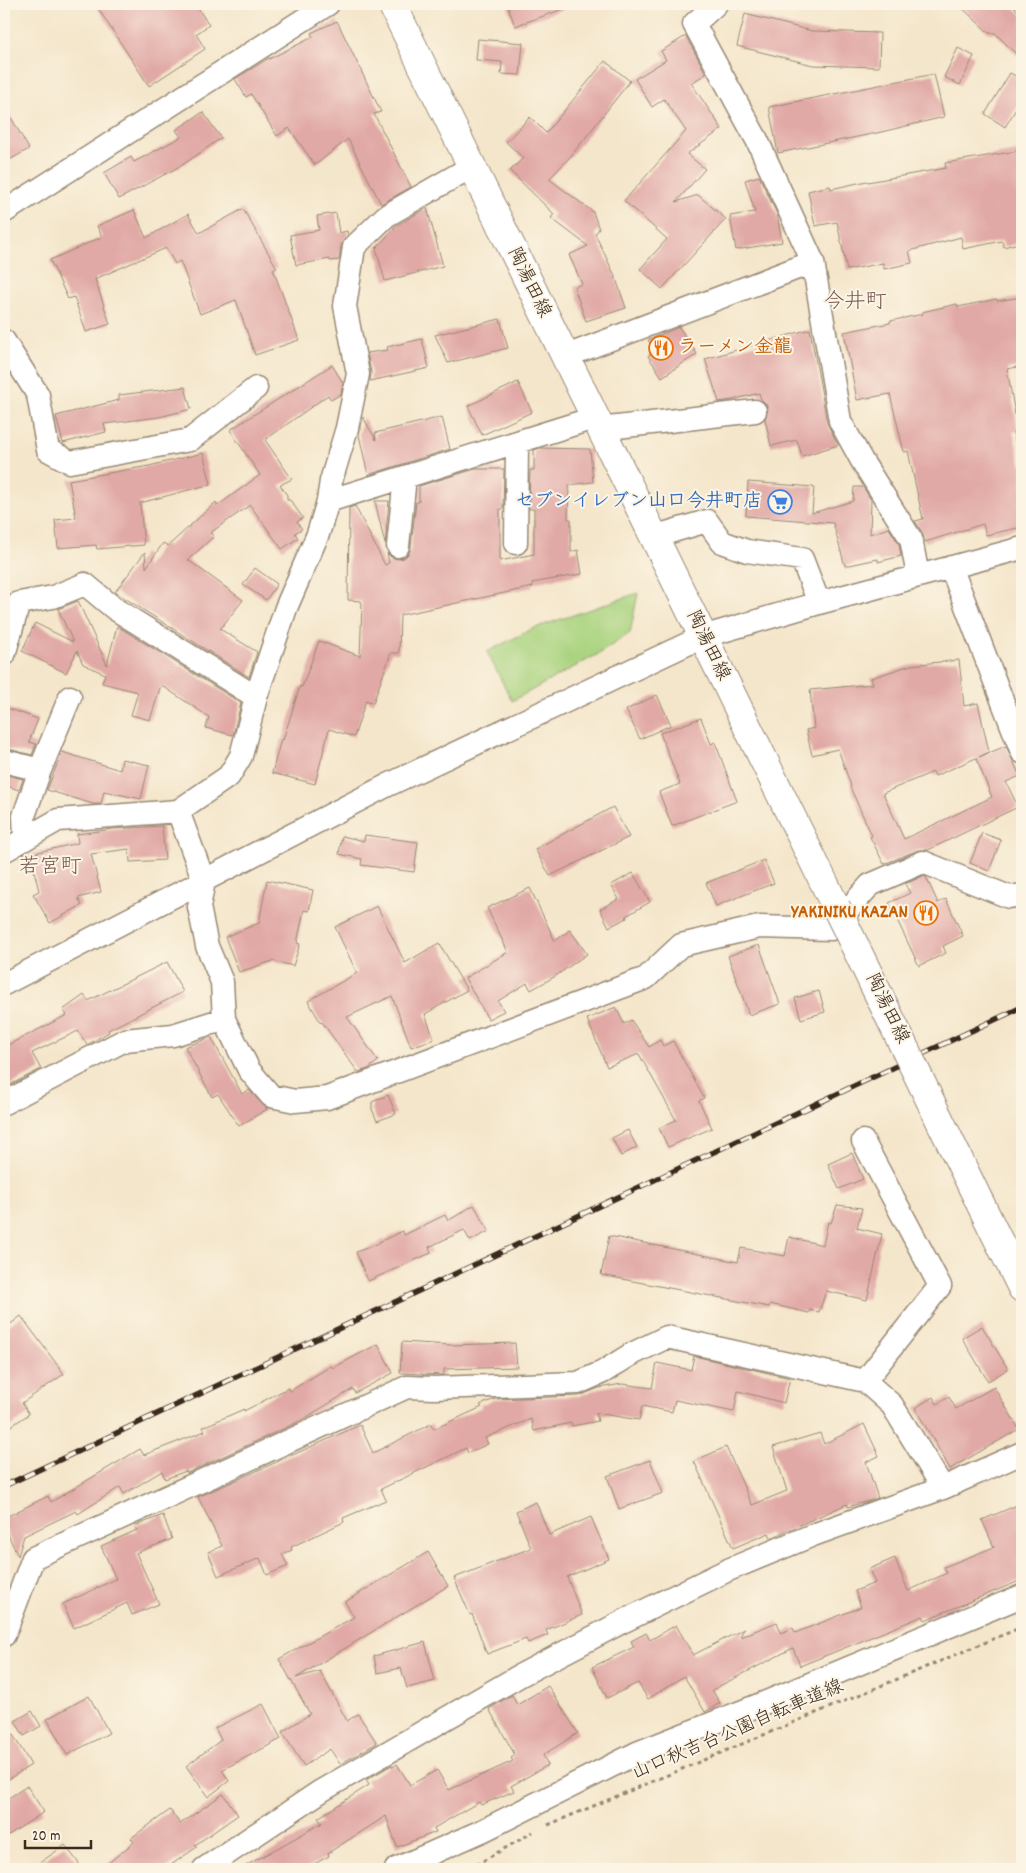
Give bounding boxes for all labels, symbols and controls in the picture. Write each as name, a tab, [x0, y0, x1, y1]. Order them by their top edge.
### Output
street label: 陶湯田線	[499, 243, 557, 323]
district label: 今井町	[824, 288, 887, 318]
restaurant icon: ラーメン金龍	[648, 335, 674, 361]
place label: ラーメン金龍	[678, 335, 792, 362]
place label: セブンイレブン山口今井町店	[515, 489, 762, 516]
supermarket icon: セブンイレブン山口今井町店	[767, 489, 793, 515]
street label: 陶湯田線	[678, 606, 736, 686]
district label: 若宮町	[19, 853, 82, 883]
place label: YAKINIKU KAZAN	[790, 900, 908, 927]
restaurant icon: YAKINIKU KAZAN	[913, 900, 939, 926]
street label: 陶湯田線	[857, 969, 915, 1049]
street label: 山口秋吉台公園自転車道線	[628, 1674, 848, 1788]
scale bar	[25, 1818, 91, 1850]
text: 20 m	[32, 1826, 60, 1848]

